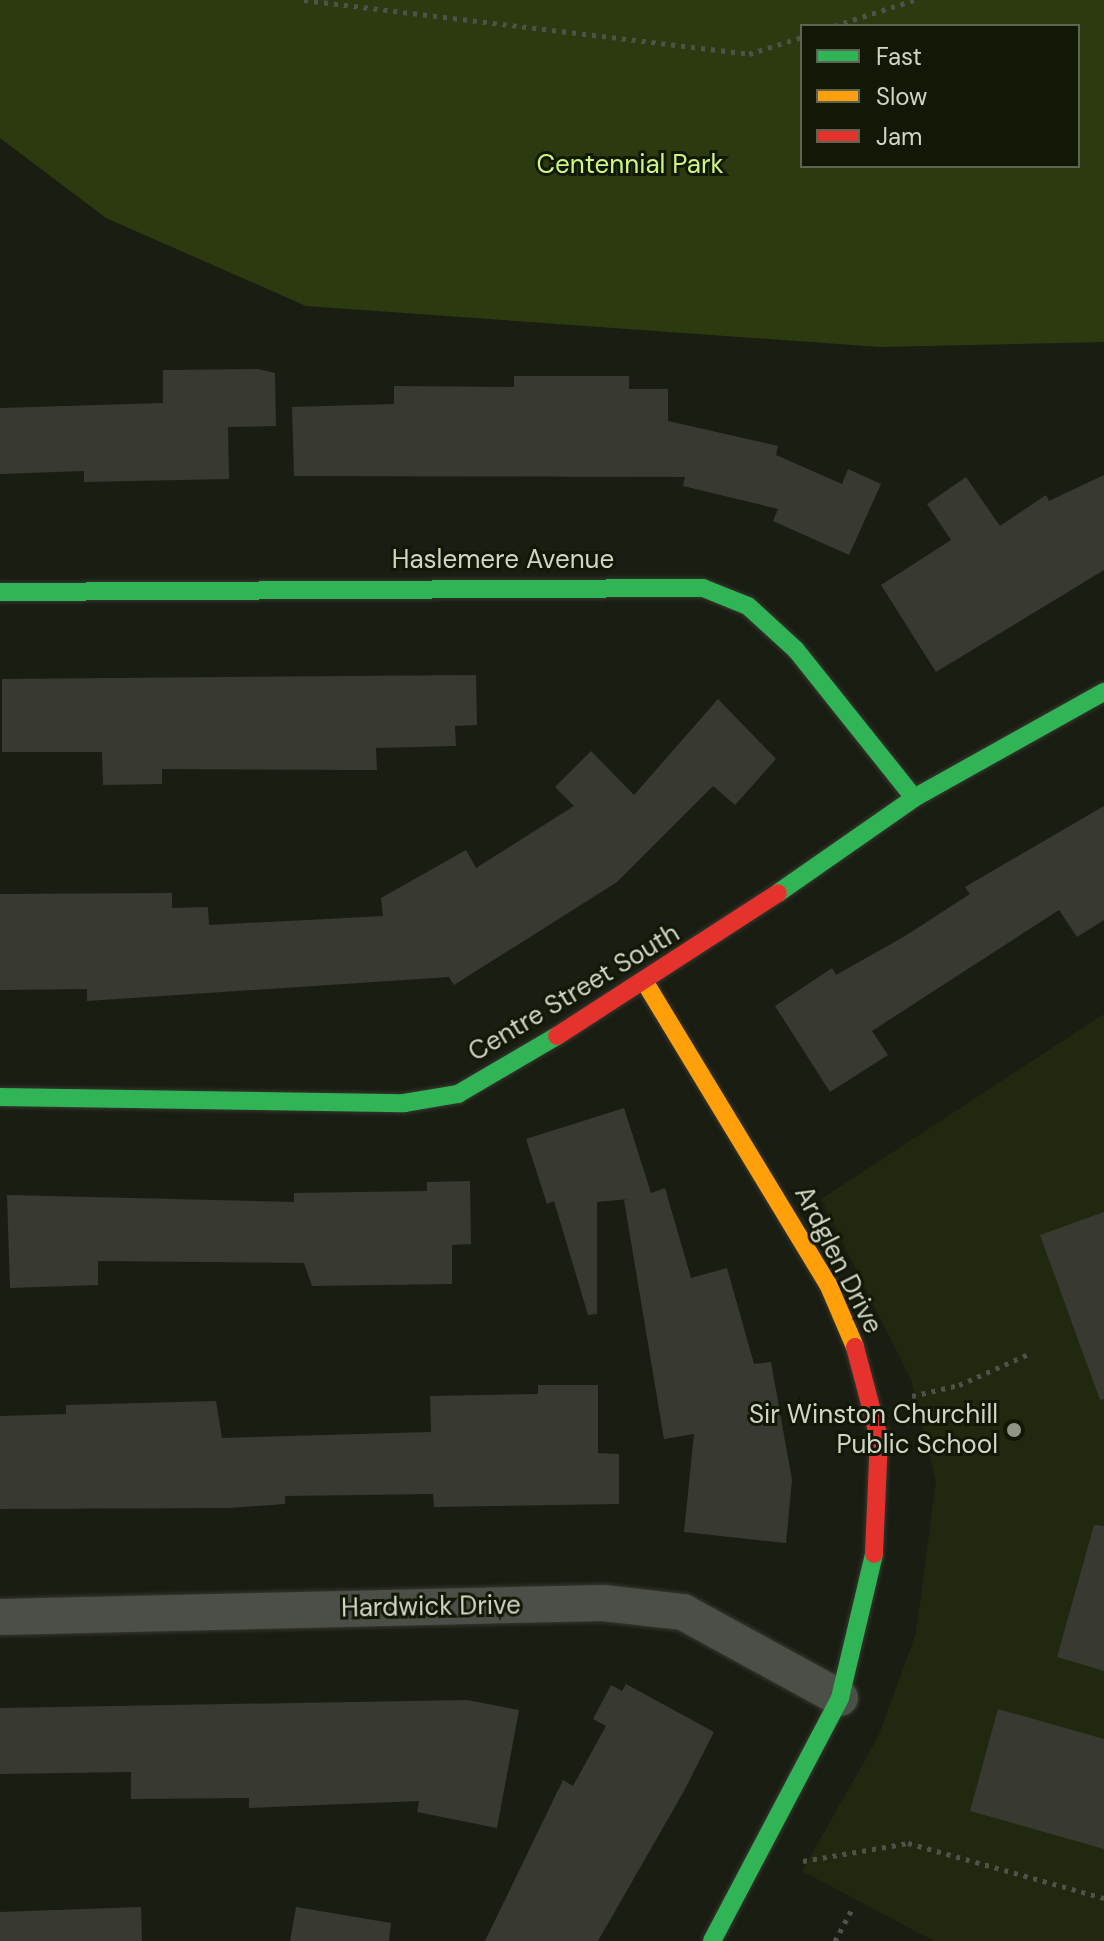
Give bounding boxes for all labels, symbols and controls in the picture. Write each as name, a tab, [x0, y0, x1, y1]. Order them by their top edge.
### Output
legend	[800, 24, 1080, 168]
text: Fast	[876, 41, 922, 72]
text: Slow	[876, 81, 927, 112]
text: Jam	[876, 121, 922, 152]
park label: Centennial Park	[536, 149, 724, 181]
street label: Haslemere Avenue	[392, 544, 614, 576]
street label: Centre Street South	[463, 918, 685, 1068]
street label: Ardglen Drive	[788, 1181, 888, 1339]
place label: Sir Winston Churchill Public School	[749, 1399, 998, 1460]
marker: Sir Winston Churchill Public School	[1005, 1421, 1023, 1439]
street label: Hardwick Drive	[341, 1590, 521, 1624]

